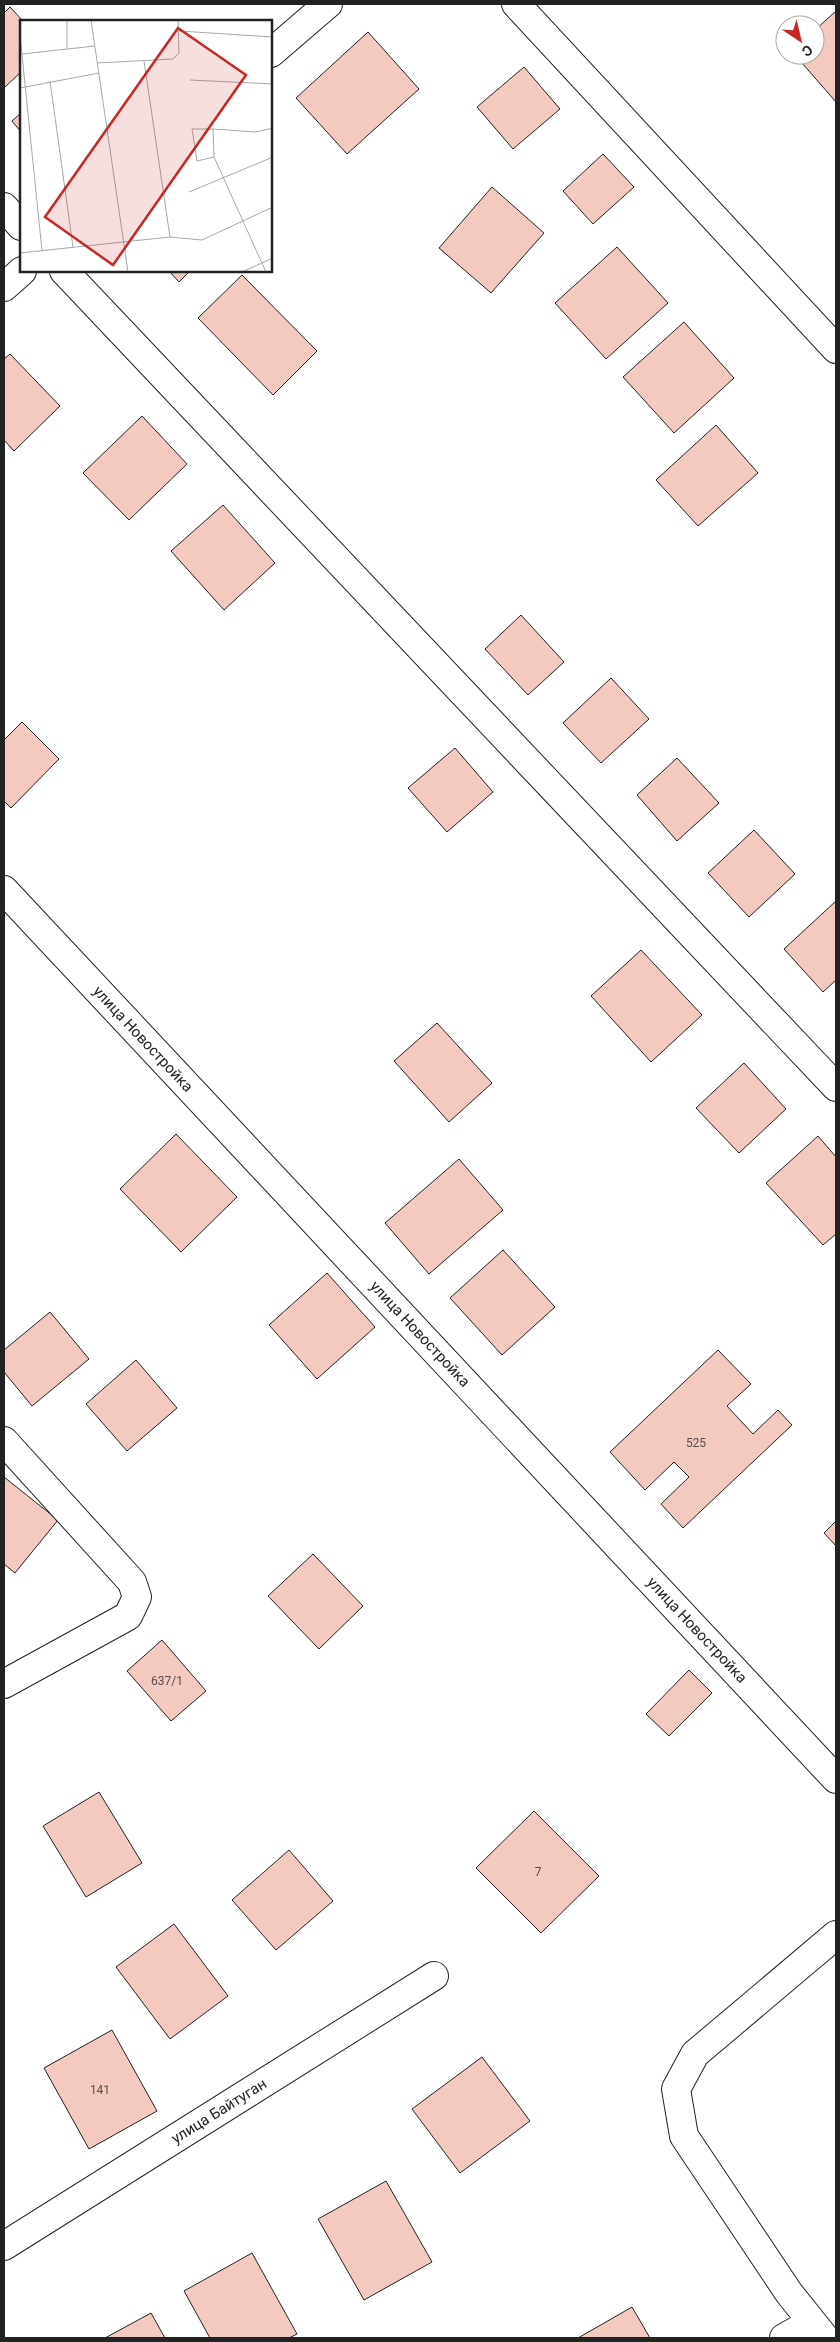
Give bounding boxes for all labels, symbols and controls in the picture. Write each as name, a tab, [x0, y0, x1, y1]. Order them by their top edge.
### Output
north arrow	[775, 15, 825, 65]
inset map	[20, 20, 272, 272]
text: С	[799, 41, 816, 60]
street label: улица Новостройка	[89, 982, 197, 1096]
street label: улица Новостройка	[366, 1277, 474, 1391]
house number: 525	[686, 1436, 706, 1450]
street label: улица Новостройка	[643, 1573, 751, 1687]
house number: 637/1	[151, 1674, 183, 1688]
house number: 7	[535, 1865, 542, 1879]
street label: улица Байтуган	[168, 2075, 270, 2147]
house number: 141	[90, 2083, 110, 2097]

